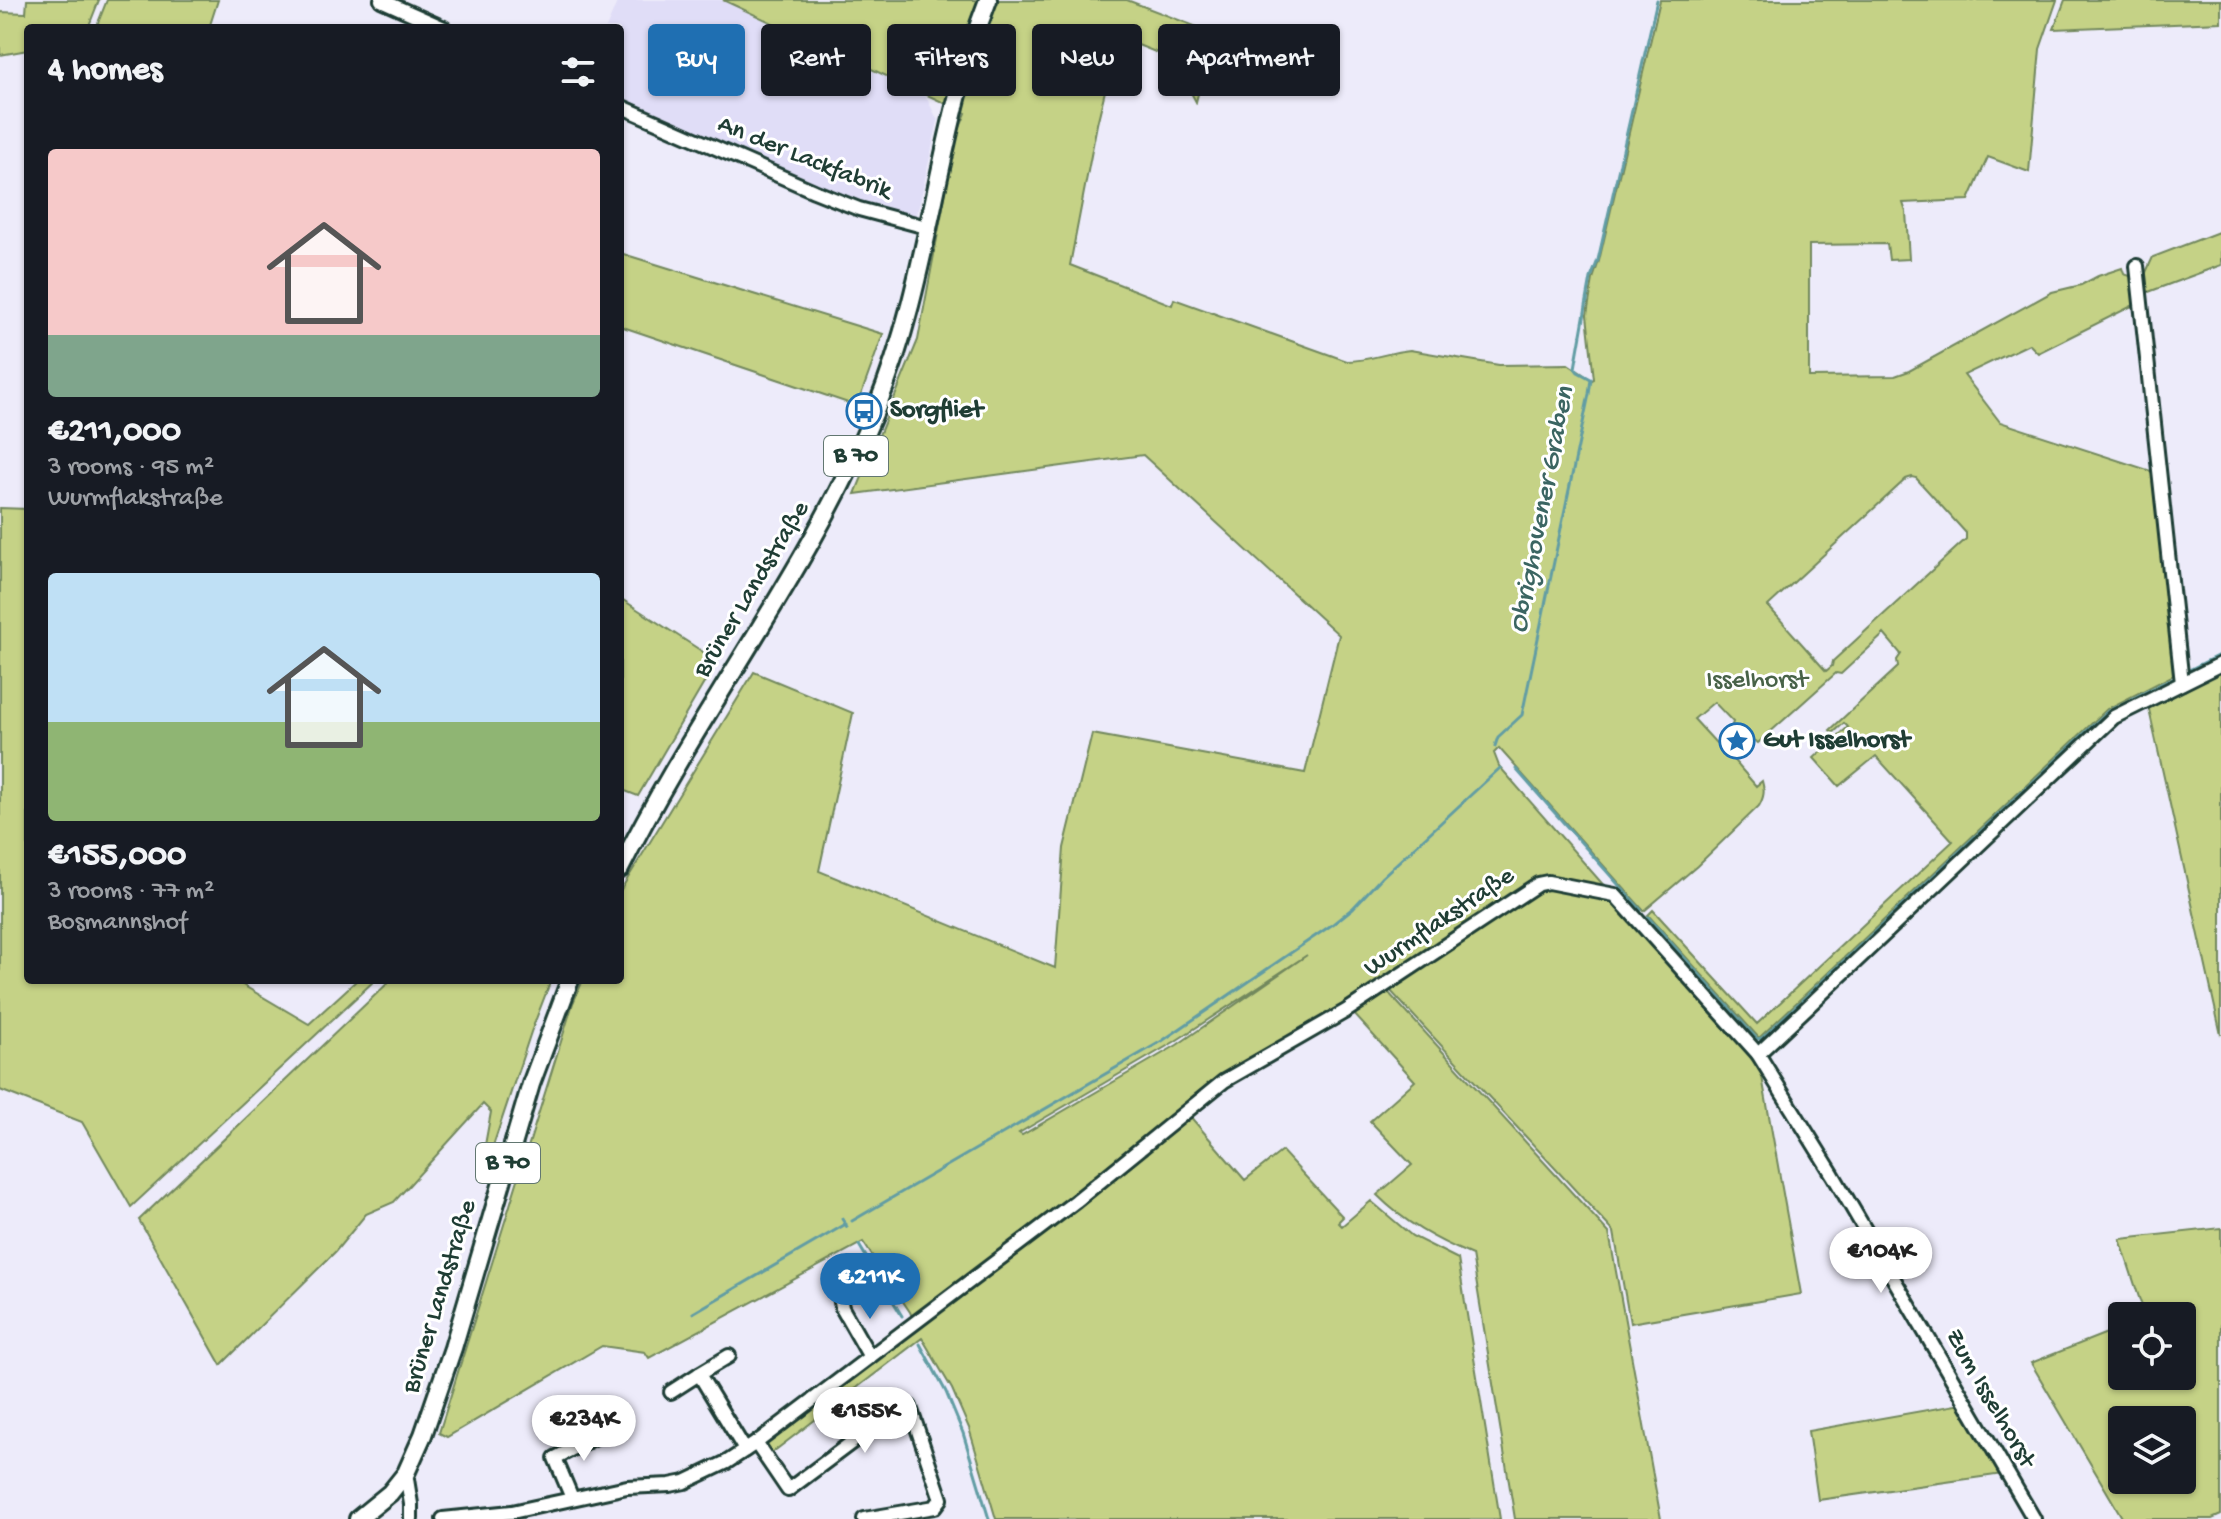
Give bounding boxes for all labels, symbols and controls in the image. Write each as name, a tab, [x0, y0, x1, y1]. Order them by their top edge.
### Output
chip: Buy	[648, 24, 745, 96]
chip: Rent	[761, 24, 871, 96]
chip: Filters	[887, 24, 1016, 96]
chip: New	[1032, 24, 1142, 96]
chip: Apartment	[1158, 24, 1340, 96]
icon: filters	[556, 50, 600, 94]
text: 4 homes	[48, 52, 162, 92]
street label: An der Lackfabrik	[713, 110, 898, 209]
icon: home	[252, 201, 396, 345]
water label: Obrighovener Graben	[1503, 384, 1583, 636]
bus stop icon: Sorgfliet	[845, 392, 883, 430]
place label: Sorgfliet	[890, 396, 985, 427]
text: €211,000	[48, 413, 181, 453]
road number: B 70	[824, 436, 888, 476]
text: 3 rooms · 95 m²	[48, 453, 214, 484]
text: Wurmflakstraße	[48, 484, 223, 515]
street label: Brüner Landstraße	[688, 496, 818, 685]
icon: home	[252, 625, 396, 769]
park label: Isselhorst	[1706, 666, 1810, 697]
place icon: Gut Isselhorst	[1718, 722, 1756, 760]
place label: Gut Isselhorst	[1763, 726, 1912, 757]
text: €155,000	[48, 837, 186, 877]
street label: Wurmflakstraße	[1359, 861, 1522, 985]
text: 3 rooms · 77 m²	[48, 877, 214, 908]
text: Bosmannshof	[48, 908, 187, 939]
road number: B 70	[476, 1143, 540, 1183]
street label: Brüner Landstraße	[397, 1196, 485, 1398]
pin: €104K	[1825, 1227, 1937, 1295]
text: €104K	[1847, 1237, 1915, 1268]
pin: €211K	[814, 1253, 926, 1321]
text: €211K	[838, 1263, 902, 1294]
map controls	[2108, 1302, 2196, 1494]
button: locate	[2108, 1302, 2196, 1390]
street label: Zum Isselhorst	[1937, 1324, 2042, 1476]
pin: €155K	[809, 1387, 921, 1455]
pin: €234K	[528, 1395, 640, 1463]
text: €155K	[831, 1397, 899, 1428]
text: €234K	[550, 1405, 618, 1436]
button: layers	[2108, 1406, 2196, 1494]

